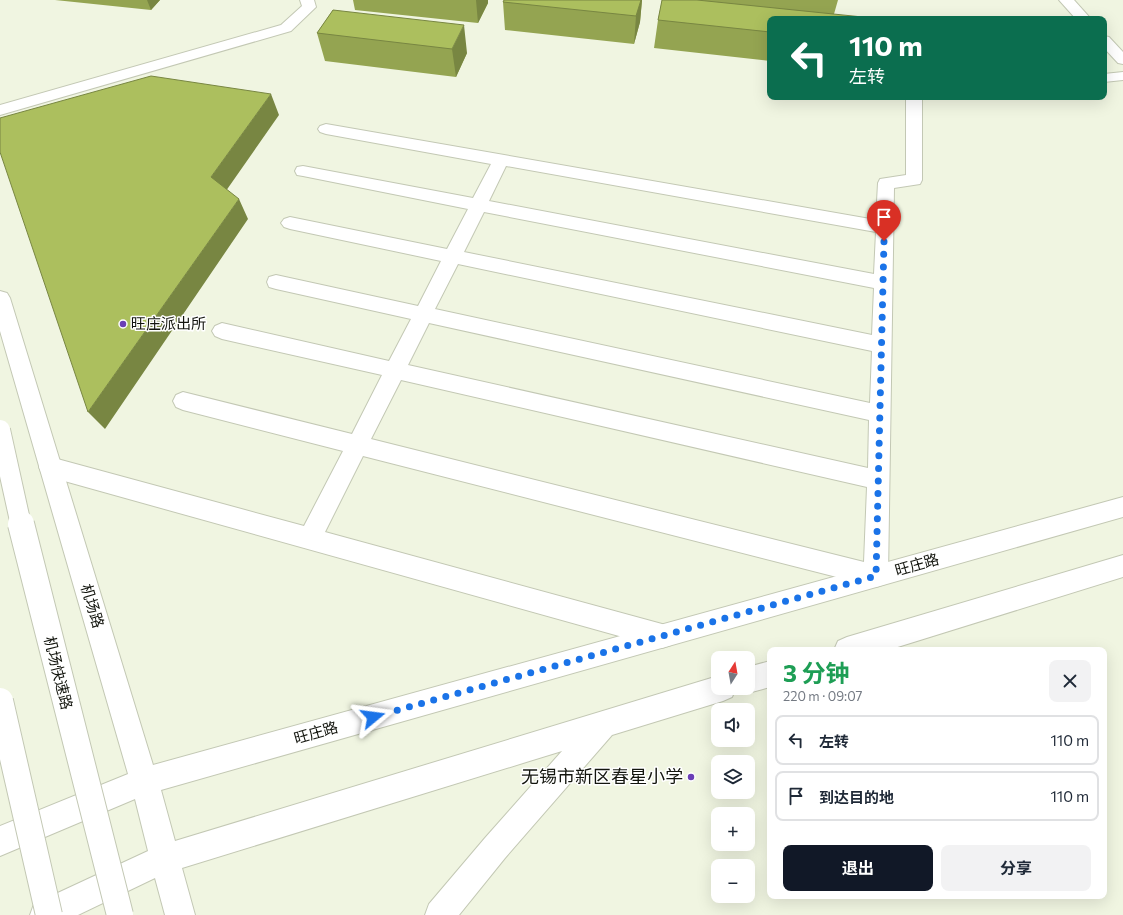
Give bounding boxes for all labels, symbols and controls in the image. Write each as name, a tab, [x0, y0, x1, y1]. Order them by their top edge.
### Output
text: 110 m	[849, 28, 923, 62]
icon: left	[783, 32, 835, 84]
text: 左转	[849, 65, 885, 87]
pin	[867, 200, 901, 241]
icon: arrive	[873, 206, 895, 228]
place label: 旺庄派出所	[131, 314, 206, 332]
marker: 旺庄派出所	[118, 319, 128, 329]
street label: 旺庄路	[893, 549, 941, 579]
street label: 机场路	[78, 582, 108, 630]
street label: 机场快速路	[41, 634, 77, 711]
north arrow	[711, 651, 755, 695]
map controls	[711, 651, 755, 903]
text: 3 分钟	[783, 658, 850, 687]
button: close	[1049, 660, 1091, 702]
text: 220 m · 09:07	[783, 688, 862, 704]
position arrow	[352, 696, 394, 738]
button: sound	[711, 703, 755, 747]
street label: 旺庄路	[292, 717, 340, 747]
icon: left	[785, 729, 807, 751]
text: 110 m	[1050, 731, 1089, 749]
text: 左转	[819, 732, 849, 750]
button: layers	[711, 755, 755, 799]
place label: 无锡市新区春星小学	[521, 765, 683, 787]
marker: 无锡市新区春星小学	[686, 772, 696, 782]
icon: arrive	[785, 785, 807, 807]
text: 110 m	[1050, 787, 1089, 805]
text: 到达目的地	[819, 788, 894, 806]
button: +	[711, 807, 755, 851]
button: 退出	[783, 845, 933, 891]
button: 分享	[941, 845, 1091, 891]
button: −	[711, 859, 755, 903]

